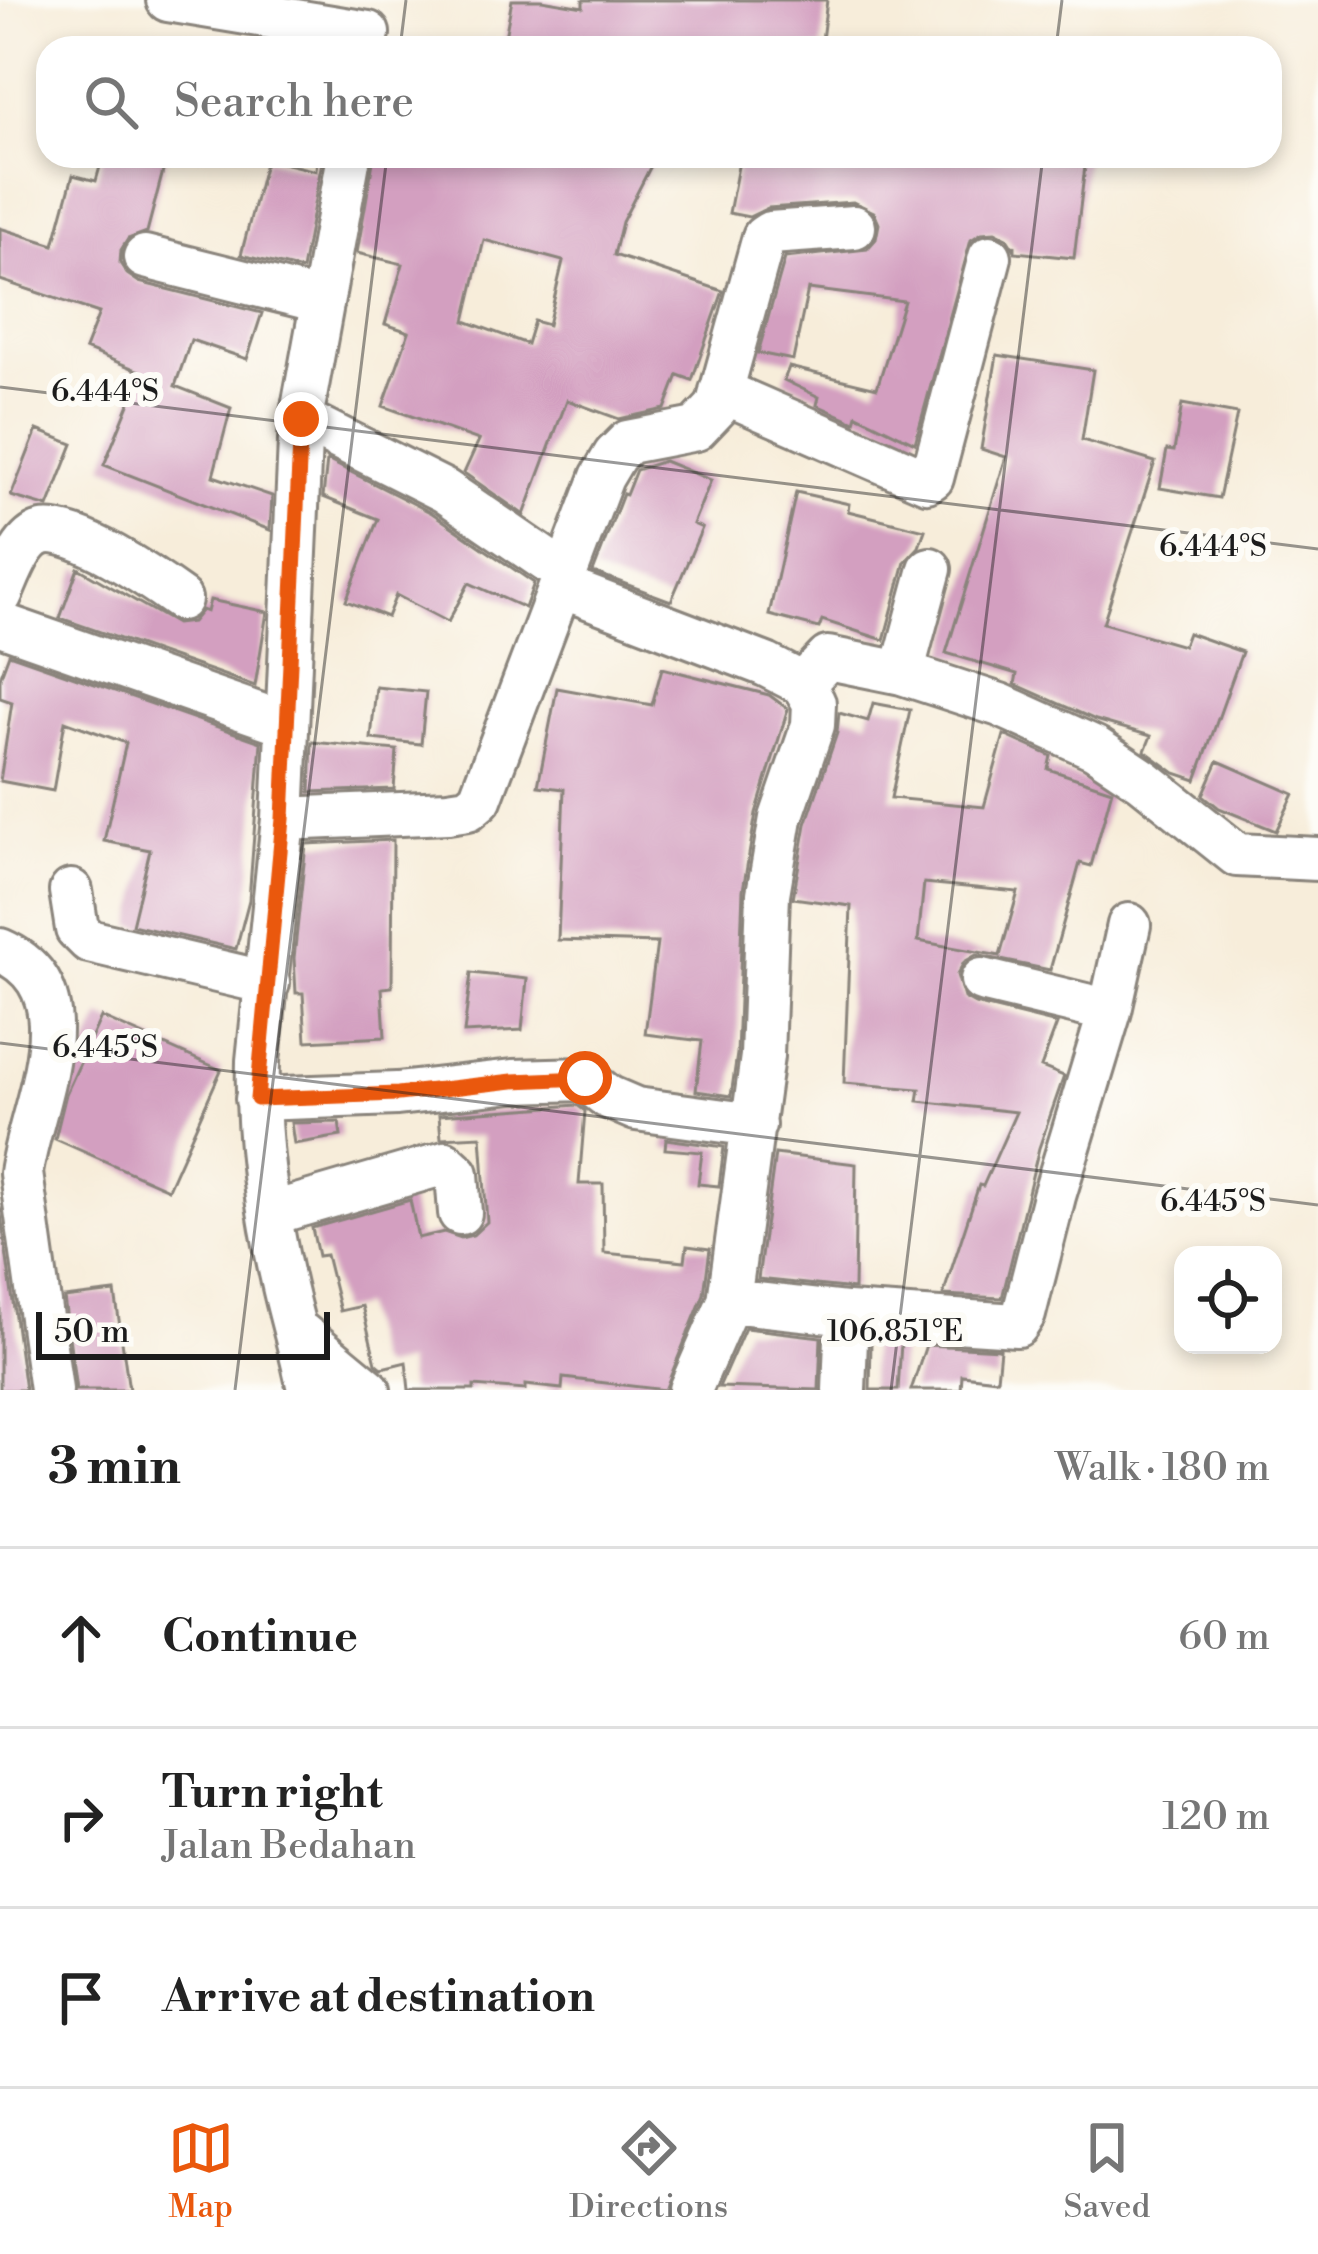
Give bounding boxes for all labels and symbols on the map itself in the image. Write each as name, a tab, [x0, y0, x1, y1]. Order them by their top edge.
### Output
text: 6.444°S	[51, 373, 159, 411]
route end	[274, 392, 328, 446]
text: 6.444°S	[1159, 528, 1267, 566]
text: 6.445°S	[52, 1029, 158, 1067]
route start	[558, 1051, 612, 1105]
text: 6.445°S	[1160, 1183, 1266, 1221]
scale bar	[36, 1306, 330, 1359]
text: 106.851°E	[827, 1313, 963, 1351]

